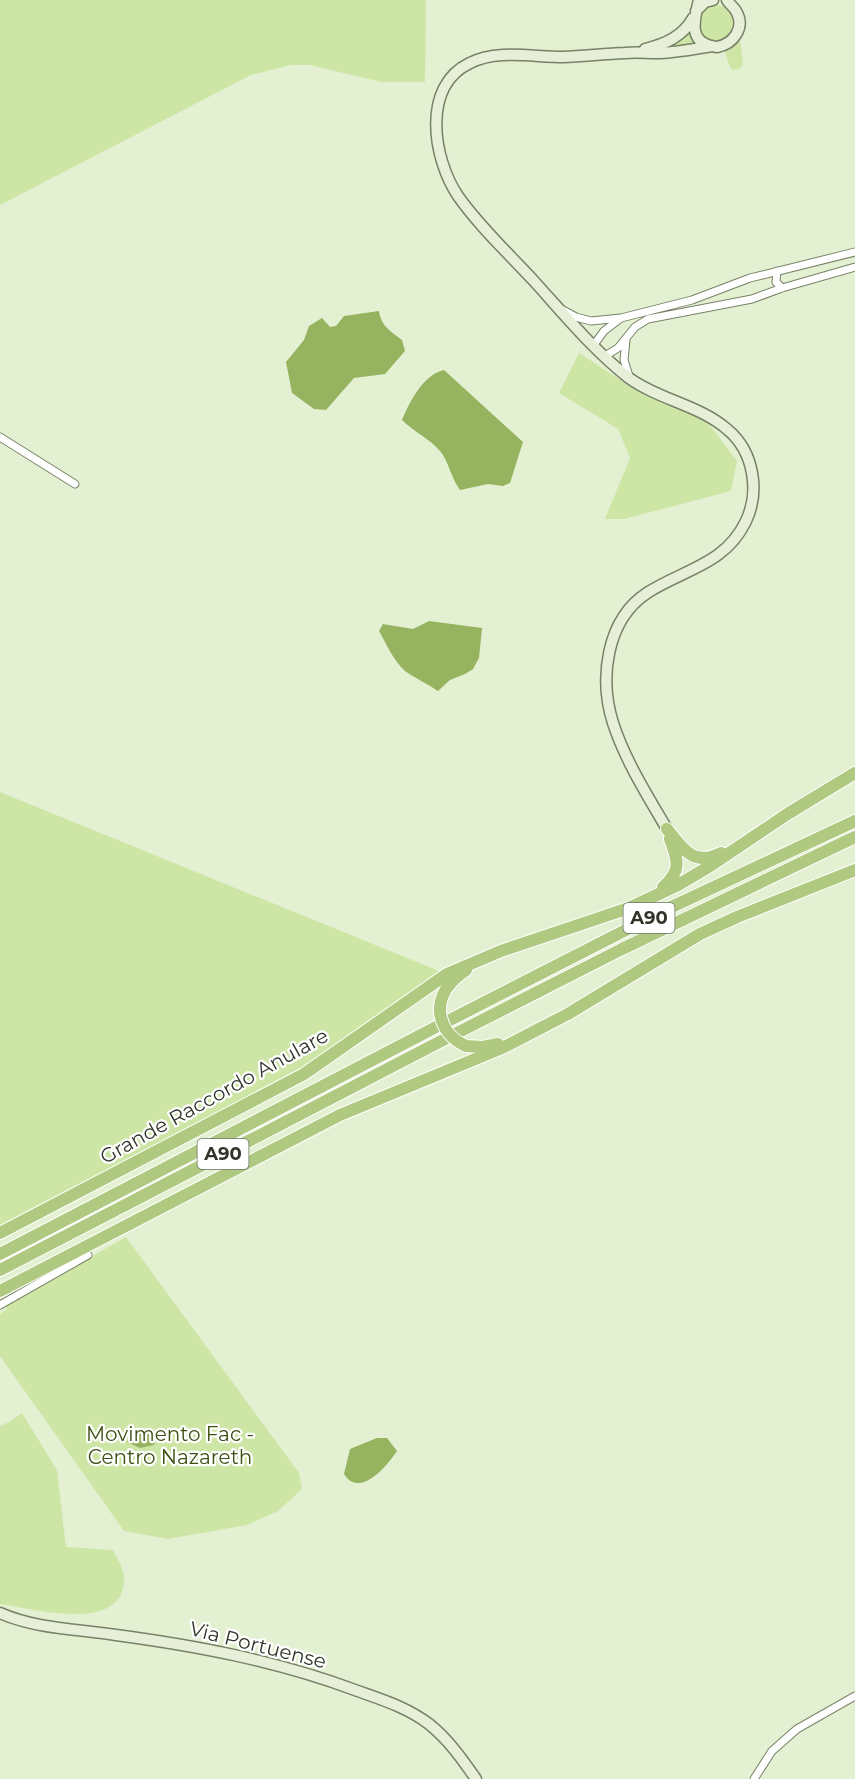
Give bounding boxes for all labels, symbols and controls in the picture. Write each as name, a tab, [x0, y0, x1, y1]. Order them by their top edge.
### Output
road number: A90	[624, 903, 674, 933]
street label: Grande Raccordo Anulare	[96, 1023, 332, 1169]
road number: A90	[198, 1139, 248, 1169]
park label: Movimento Fac - Centro Nazareth	[86, 1422, 254, 1469]
street label: Via Portuense	[187, 1616, 329, 1674]

